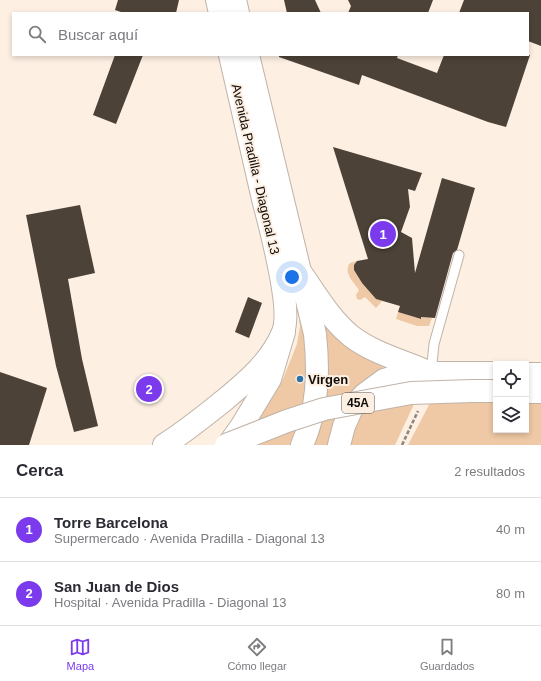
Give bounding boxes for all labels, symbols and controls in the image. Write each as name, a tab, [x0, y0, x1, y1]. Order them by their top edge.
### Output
search box	[12, 12, 529, 56]
icon: search	[26, 23, 48, 45]
text: Buscar aquí	[58, 26, 138, 43]
street label: Avenida Pradilla - Diagonal 13	[229, 82, 282, 256]
pin: 1	[370, 219, 396, 249]
your location	[282, 267, 302, 287]
map controls	[493, 361, 529, 433]
button: locate	[493, 361, 529, 397]
place label: Virgen	[308, 372, 348, 387]
pin: 2	[136, 374, 162, 404]
marker: Virgen	[295, 374, 305, 384]
road number: 45A	[342, 393, 374, 413]
button: layers	[493, 397, 529, 433]
text: Cerca	[16, 461, 63, 480]
text: 2 resultados	[454, 464, 525, 479]
text: Torre Barcelona	[54, 514, 168, 531]
text: 1	[25, 522, 33, 537]
text: 40 m	[496, 522, 525, 537]
text: Supermercado · Avenida Pradilla - Diagonal 13	[54, 531, 325, 546]
text: San Juan de Dios	[54, 578, 179, 595]
text: 2	[25, 586, 33, 601]
text: 80 m	[496, 586, 525, 601]
text: Hospital · Avenida Pradilla - Diagonal 13	[54, 595, 286, 610]
tab: Mapa	[67, 636, 94, 672]
tab: Cómo llegar	[227, 636, 287, 672]
tab: Guardados	[420, 636, 474, 672]

